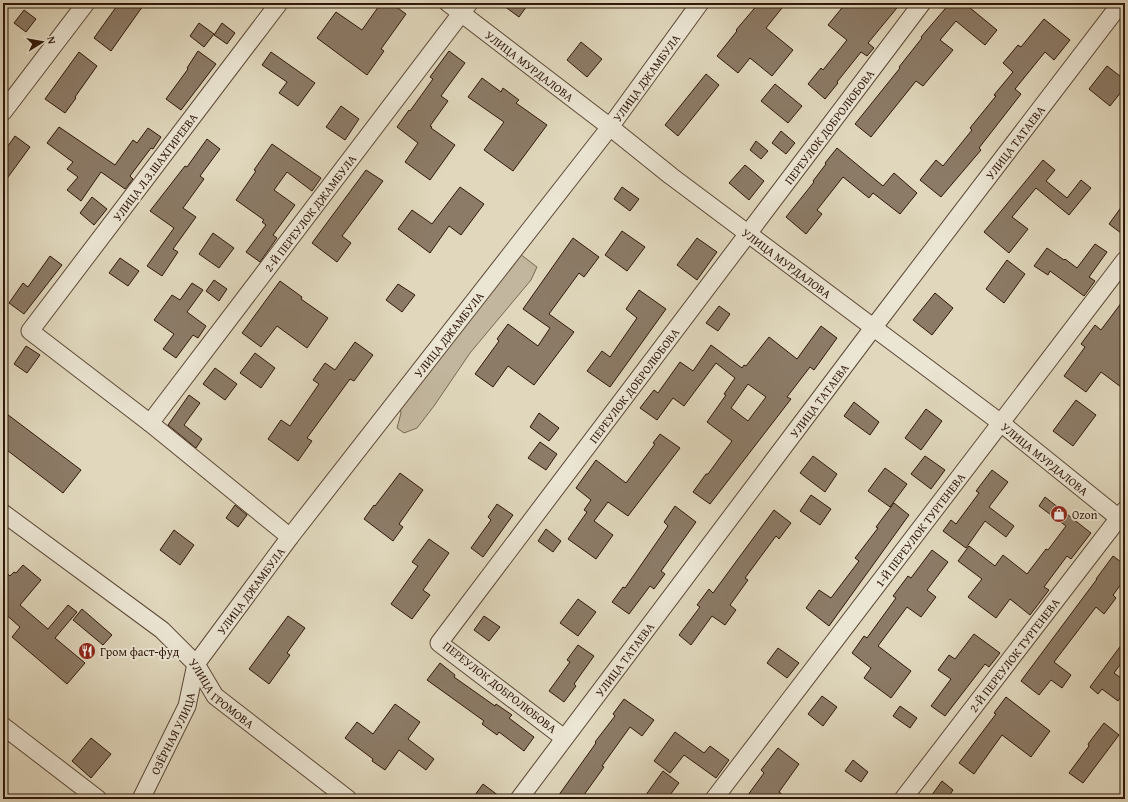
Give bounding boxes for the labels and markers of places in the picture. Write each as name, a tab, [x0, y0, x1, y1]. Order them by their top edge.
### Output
shop icon: Ozon	[1049, 504, 1069, 524]
place label: Ozon	[1072, 506, 1098, 523]
restaurant icon: Гром фаст-фуд	[77, 641, 97, 661]
place label: Гром фаст-фуд	[100, 643, 180, 660]

